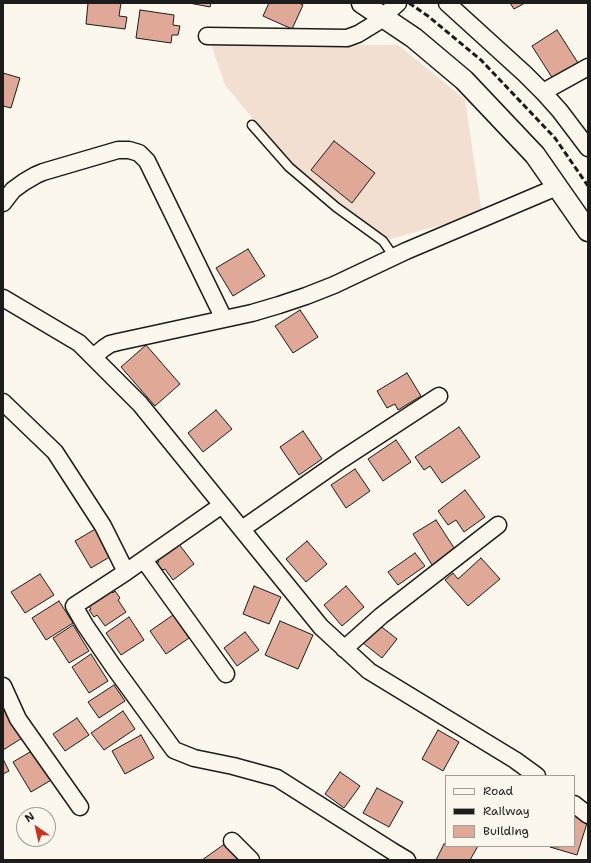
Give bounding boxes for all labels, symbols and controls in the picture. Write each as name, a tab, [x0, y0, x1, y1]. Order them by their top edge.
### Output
legend	[445, 775, 575, 847]
text: Road	[483, 783, 513, 799]
text: Railway	[483, 803, 530, 819]
north arrow	[16, 807, 56, 847]
text: N	[22, 809, 37, 826]
text: Building	[483, 823, 529, 839]

